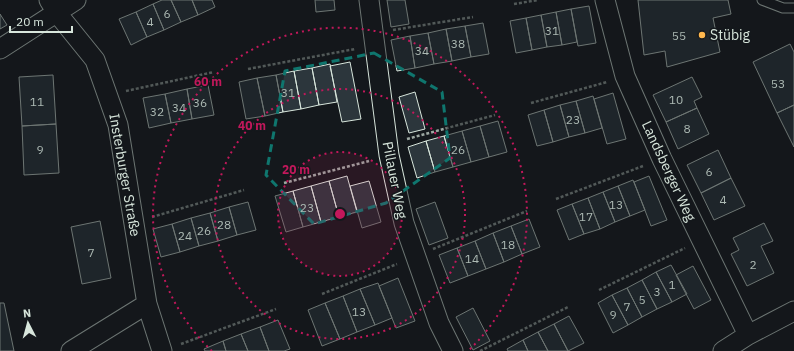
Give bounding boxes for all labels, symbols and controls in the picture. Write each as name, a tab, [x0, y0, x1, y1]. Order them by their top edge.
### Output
house number: 6	[163, 6, 171, 21]
scale bar	[10, 8, 72, 34]
text: 20 m	[16, 14, 44, 29]
house number: 4	[146, 14, 154, 29]
house number: 31	[545, 23, 559, 38]
place label: Stübig	[710, 26, 751, 44]
house number: 55	[672, 28, 686, 43]
marker: Stübig	[697, 30, 707, 40]
house number: 38	[451, 36, 465, 51]
house number: 34	[415, 43, 429, 58]
text: 60 m	[194, 74, 222, 89]
house number: 53	[771, 76, 785, 91]
house number: 31	[281, 85, 295, 100]
house number: 10	[669, 92, 683, 107]
house number: 11	[30, 94, 44, 109]
house number: 36	[193, 95, 207, 110]
house number: 34	[172, 100, 186, 115]
house number: 32	[150, 104, 164, 119]
street label: Insterburger Straße	[105, 112, 145, 238]
house number: 23	[566, 112, 580, 127]
text: 40 m	[238, 118, 266, 133]
street label: Landsberger Weg	[638, 118, 700, 225]
house number: 8	[683, 121, 691, 136]
street label: Pillauer Weg	[379, 140, 411, 221]
house number: 9	[36, 142, 44, 157]
house number: 26	[451, 142, 465, 157]
text: 20 m	[282, 162, 310, 177]
house number: 6	[705, 164, 713, 179]
house number: 4	[719, 192, 727, 207]
house number: 13	[609, 197, 623, 212]
house number: 23	[300, 200, 314, 215]
centre of rings	[333, 207, 347, 221]
house number: 17	[579, 209, 593, 224]
house number: 28	[217, 217, 231, 232]
house number: 26	[197, 223, 211, 238]
house number: 24	[178, 228, 192, 243]
house number: 18	[501, 237, 515, 252]
house number: 7	[87, 245, 95, 260]
house number: 14	[465, 251, 479, 266]
house number: 2	[749, 257, 757, 272]
house number: 1	[668, 277, 676, 292]
house number: 3	[653, 284, 661, 299]
house number: 5	[638, 292, 646, 307]
house number: 7	[623, 299, 631, 314]
north arrow	[8, 303, 48, 343]
house number: 13	[352, 304, 366, 319]
text: N	[22, 306, 32, 320]
house number: 9	[609, 307, 617, 322]

